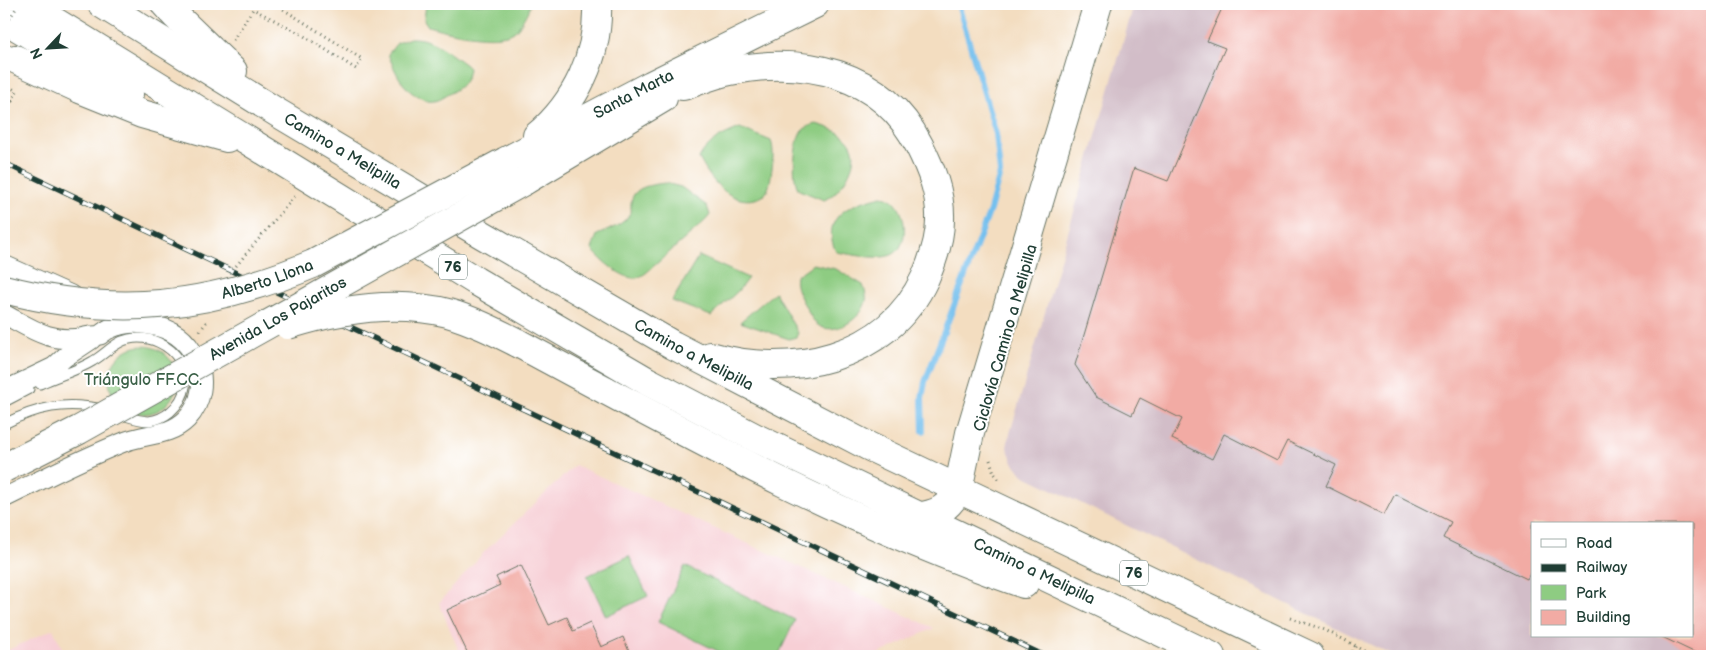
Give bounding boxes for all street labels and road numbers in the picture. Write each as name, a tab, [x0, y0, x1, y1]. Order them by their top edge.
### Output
street label: Santa Marta	[590, 66, 677, 123]
street label: Camino a Melipilla	[280, 109, 404, 194]
street label: Ciclovía Camino a Melipilla	[970, 242, 1042, 434]
road number: 76	[439, 254, 467, 280]
street label: Alberto Llona	[220, 255, 316, 303]
street label: Avenida Los Pajaritos	[206, 273, 350, 365]
street label: Camino a Melipilla	[630, 315, 757, 395]
street label: Camino a Melipilla	[970, 534, 1098, 609]
road number: 76	[1120, 560, 1148, 586]

